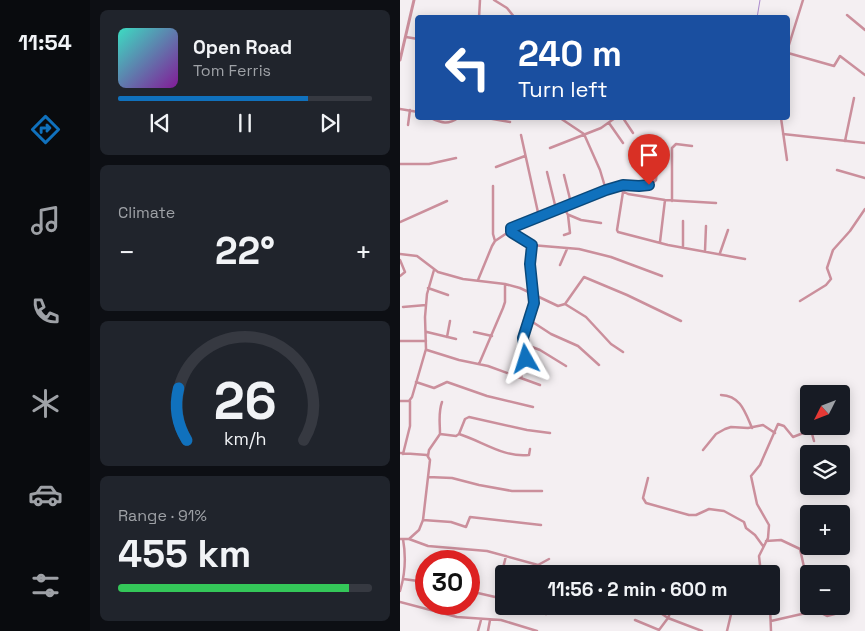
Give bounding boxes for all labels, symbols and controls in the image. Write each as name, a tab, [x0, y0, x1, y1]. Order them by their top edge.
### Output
text: 11:54	[18, 28, 72, 56]
text: 240 m	[518, 32, 622, 76]
text: Open Road	[193, 35, 292, 60]
icon: left	[435, 35, 500, 100]
text: Tom Ferris	[193, 60, 271, 81]
text: Turn left	[518, 75, 608, 103]
icon: previous	[146, 109, 174, 137]
icon: pause	[231, 109, 259, 137]
icon: next	[316, 109, 344, 137]
icon: directions	[28, 112, 63, 147]
pin	[628, 134, 670, 185]
icon: arrive	[635, 141, 663, 169]
text: Climate	[118, 202, 175, 223]
icon: music	[28, 203, 63, 238]
text: 22°	[215, 227, 275, 275]
text: −	[118, 234, 135, 270]
text: +	[355, 234, 372, 270]
icon: phone	[28, 294, 63, 329]
position arrow	[499, 332, 551, 384]
text: 26	[213, 368, 277, 434]
north arrow	[800, 385, 850, 435]
map controls	[800, 385, 850, 615]
icon: climate	[28, 386, 63, 421]
text: km/h	[224, 427, 266, 450]
button: layers	[800, 445, 850, 495]
icon: car	[28, 477, 63, 512]
text: Range · 91%	[118, 505, 207, 526]
button: +	[800, 505, 850, 555]
text: 455 km	[118, 530, 251, 578]
speed limit sign: 30	[415, 550, 480, 615]
button: −	[800, 565, 850, 615]
icon: filters	[28, 568, 63, 603]
text: 11:56 · 2 min · 600 m	[547, 577, 728, 602]

